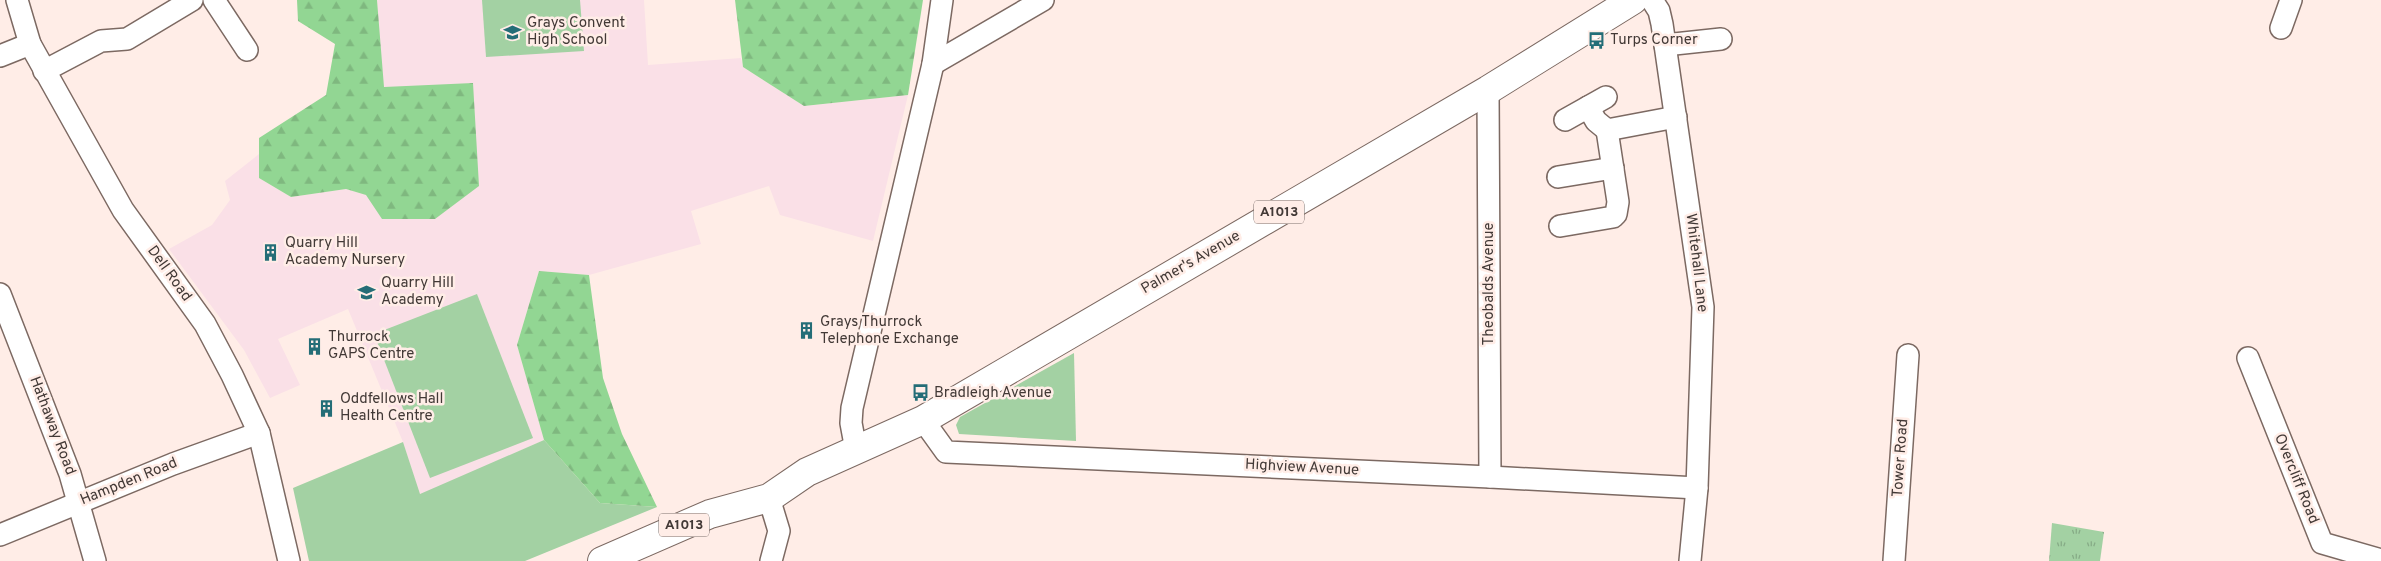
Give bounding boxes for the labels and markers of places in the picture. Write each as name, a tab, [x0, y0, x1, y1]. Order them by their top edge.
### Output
place label: Grays Convent High School	[527, 14, 625, 50]
school or university icon: Grays Convent High School	[503, 22, 523, 42]
bus stop icon: Turps Corner	[1586, 30, 1606, 50]
place label: Turps Corner	[1610, 31, 1698, 50]
place label: Quarry Hill Academy Nursery	[285, 234, 405, 270]
building icon: Quarry Hill Academy Nursery	[261, 242, 281, 262]
place label: Quarry Hill Academy	[381, 274, 454, 310]
school or university icon: Quarry Hill Academy	[357, 282, 377, 302]
place label: Grays Thurrock Telephone Exchange	[820, 313, 959, 349]
building icon: Grays Thurrock Telephone Exchange	[796, 321, 816, 341]
place label: Thurrock GAPS Centre	[328, 328, 414, 364]
building icon: Thurrock GAPS Centre	[304, 336, 324, 356]
bus stop icon: Bradleigh Avenue	[910, 383, 930, 403]
place label: Bradleigh Avenue	[934, 384, 1052, 403]
place label: Oddfellows Hall Health Centre	[340, 390, 443, 426]
building icon: Oddfellows Hall Health Centre	[316, 398, 336, 418]

